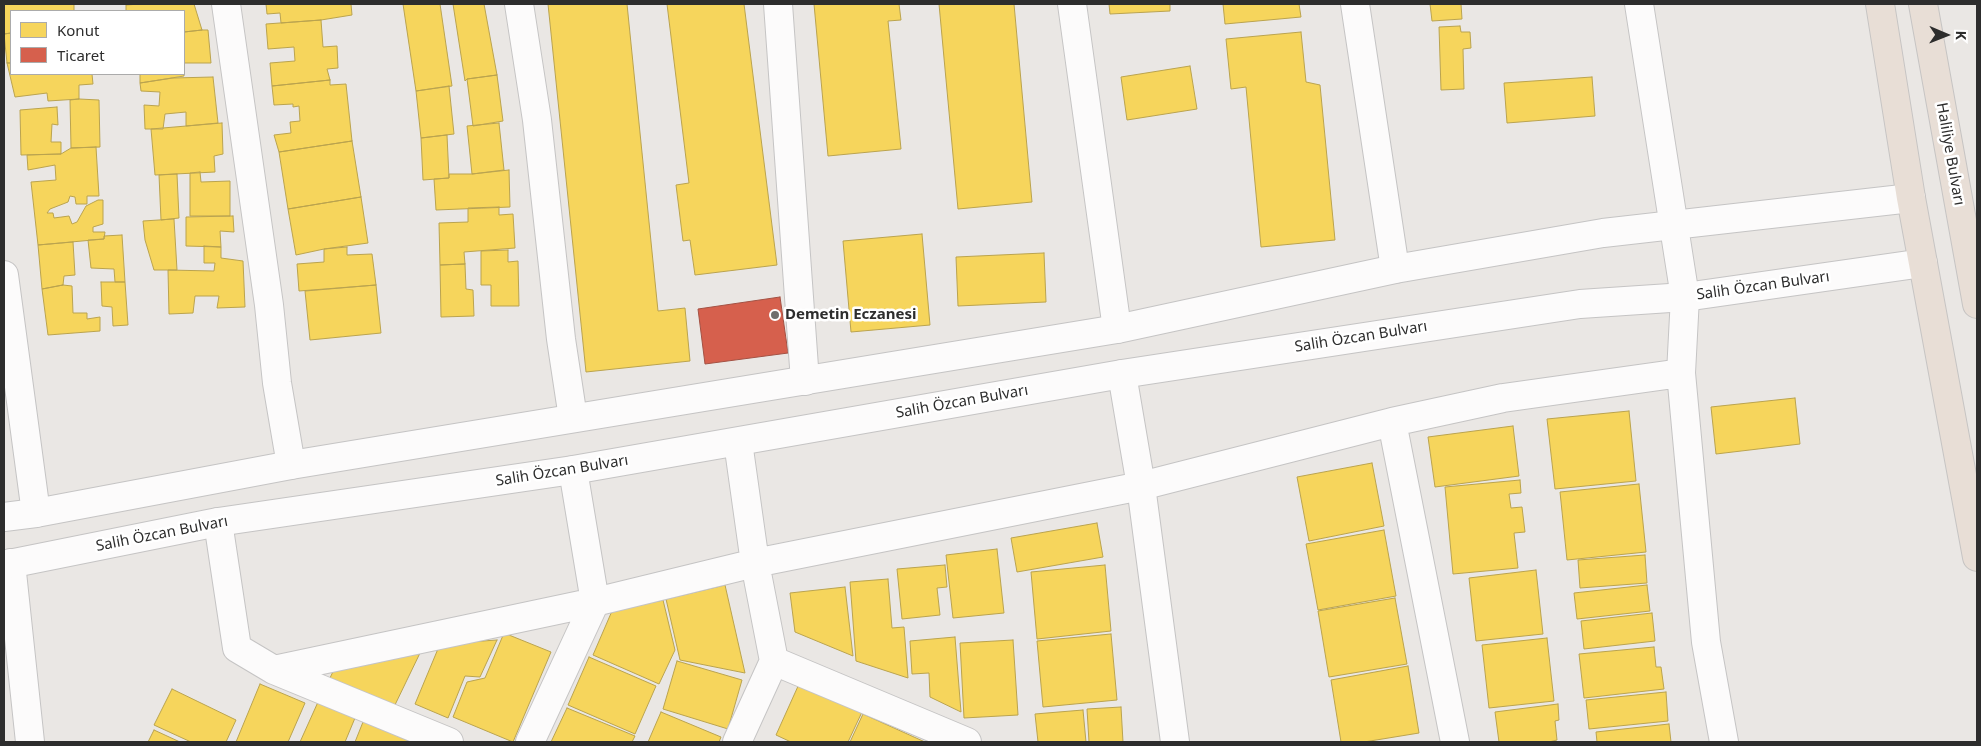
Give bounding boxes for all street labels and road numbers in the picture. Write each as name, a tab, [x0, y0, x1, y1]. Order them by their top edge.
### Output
street label: Haliliye Bulvarı	[1932, 101, 1968, 207]
street label: Salih Özcan Bulvarı	[1695, 268, 1831, 304]
street label: Salih Özcan Bulvarı	[1293, 318, 1429, 356]
street label: Salih Özcan Bulvarı	[894, 381, 1030, 423]
street label: Salih Özcan Bulvarı	[494, 452, 630, 490]
street label: Salih Özcan Bulvarı	[94, 512, 230, 556]

